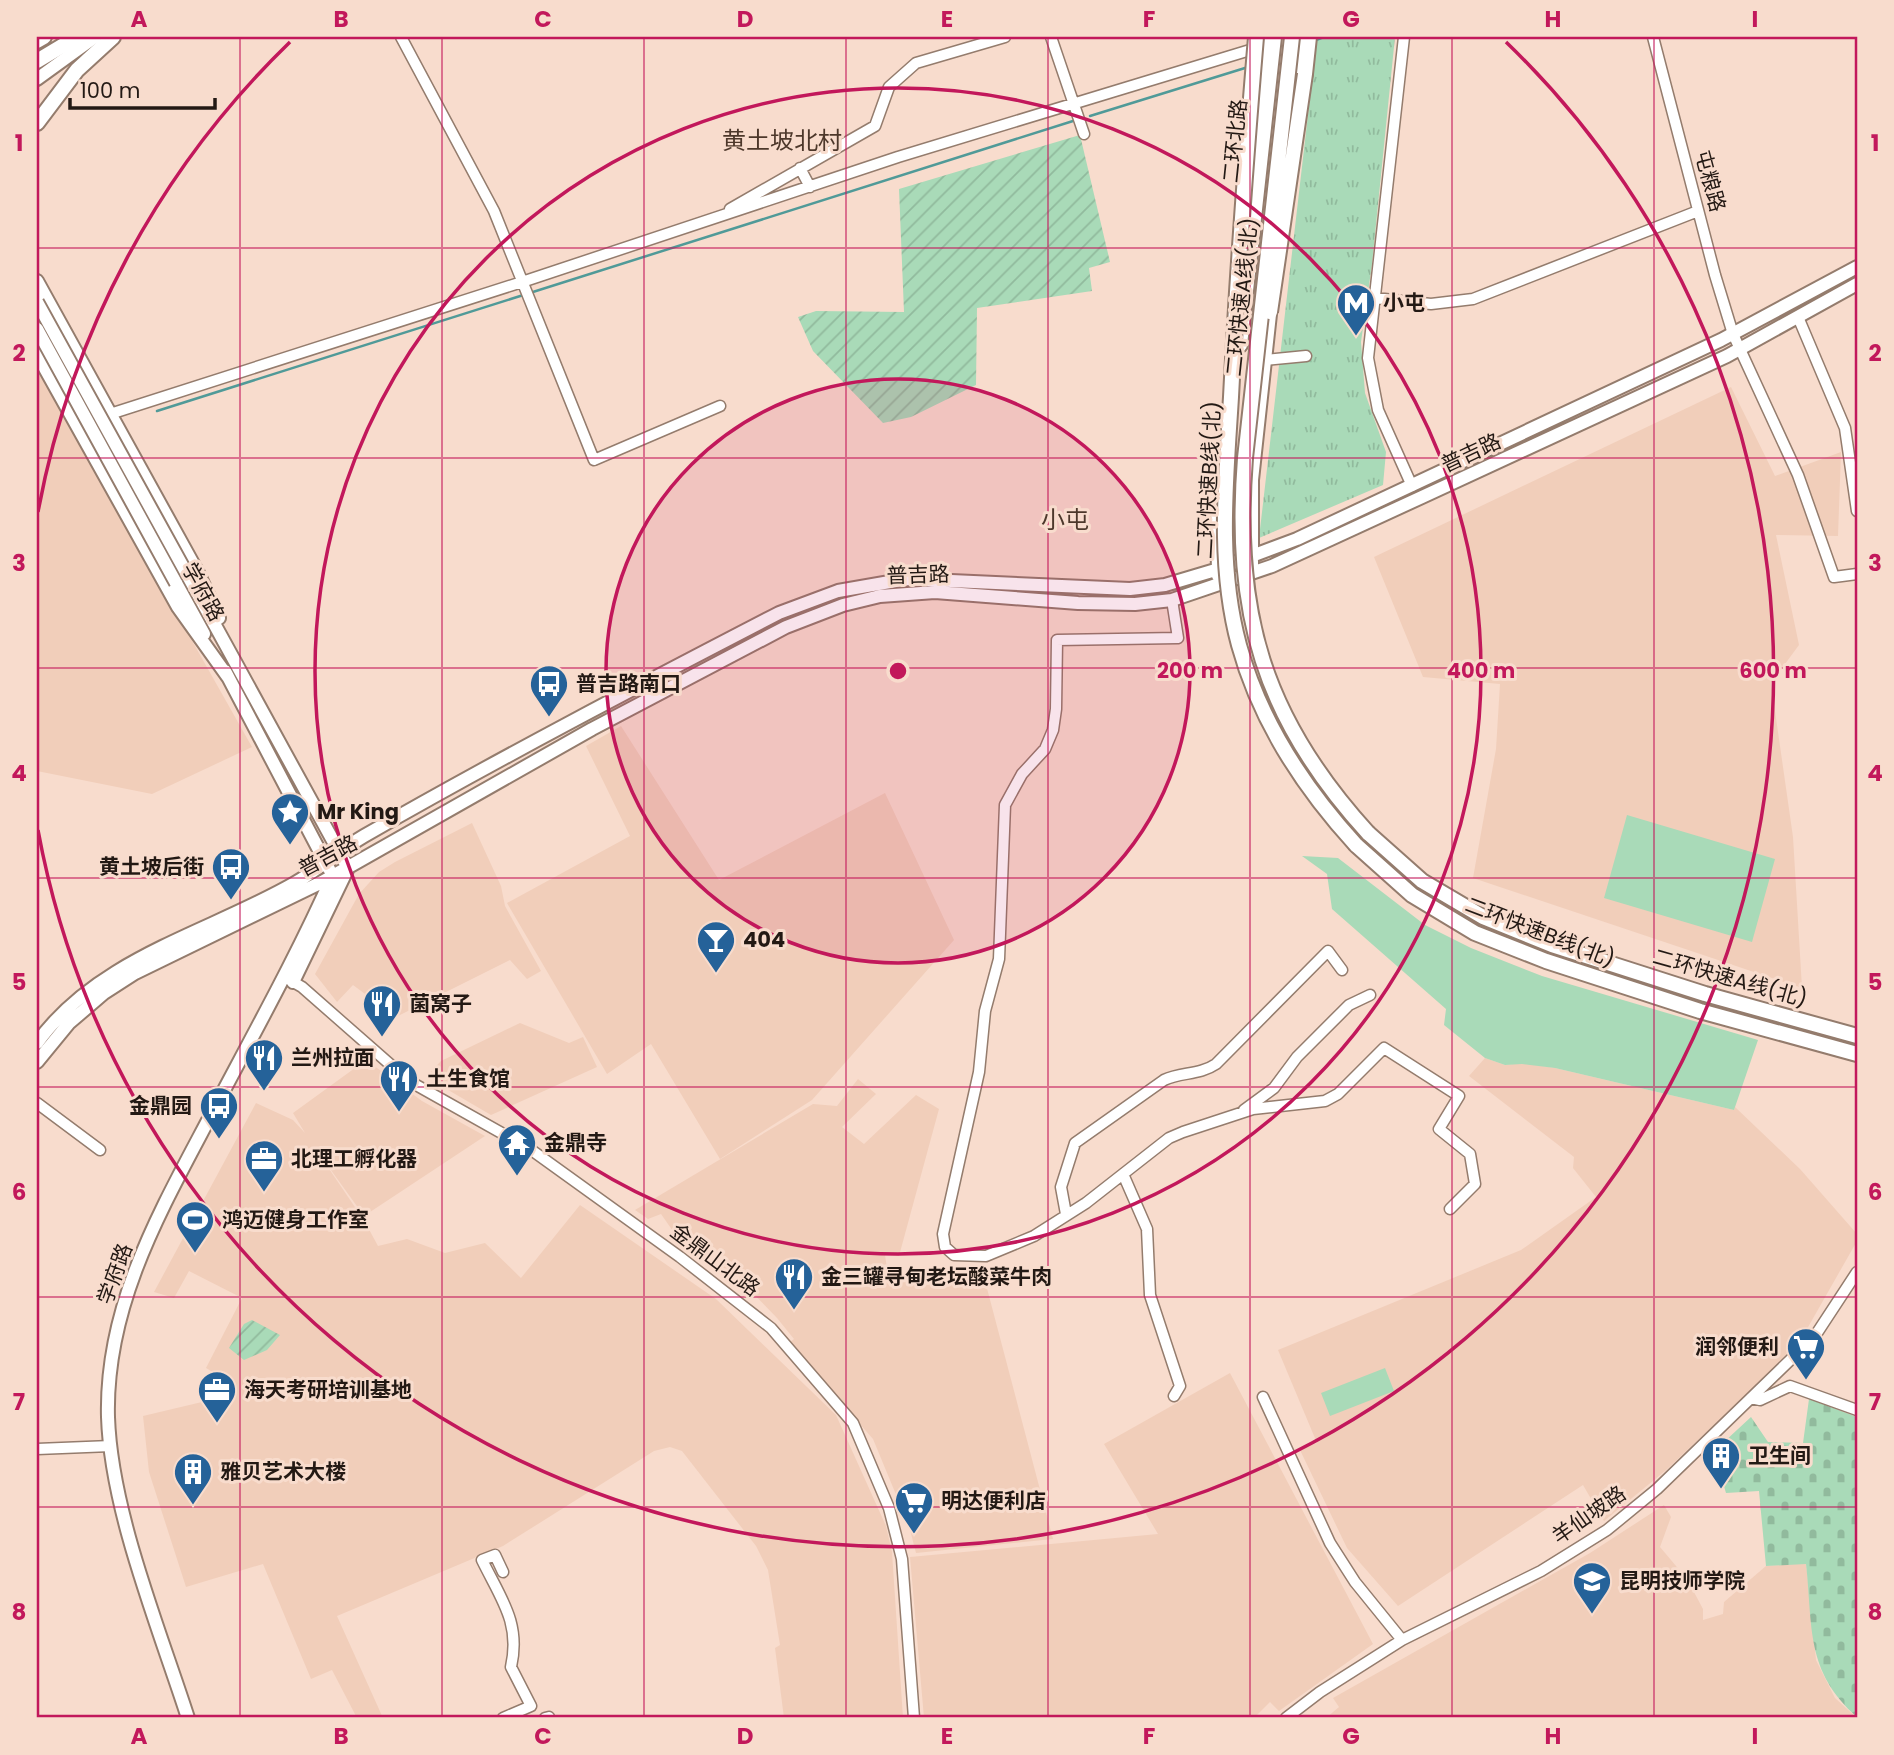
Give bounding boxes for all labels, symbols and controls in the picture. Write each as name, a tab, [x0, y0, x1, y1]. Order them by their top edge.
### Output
text: A	[131, 3, 148, 35]
text: B	[333, 3, 349, 35]
text: C	[534, 3, 552, 35]
text: D	[737, 3, 753, 35]
text: E	[941, 3, 953, 35]
text: F	[1143, 3, 1155, 35]
text: G	[1342, 3, 1360, 35]
text: H	[1545, 3, 1561, 35]
text: I	[1752, 3, 1758, 35]
scale bar	[70, 66, 215, 110]
text: 100 m	[80, 76, 140, 105]
street label: 二环北路	[1216, 98, 1253, 184]
district label: 黄土坡北村	[722, 124, 842, 157]
text: 1	[15, 127, 23, 159]
text: 1	[1871, 127, 1879, 159]
street label: 屯粮路	[1688, 147, 1733, 215]
street label: 二环快速A线(北)	[1219, 216, 1264, 378]
metro station icon: 小屯	[1335, 282, 1377, 337]
place label: 小屯	[1383, 288, 1425, 317]
text: 2	[12, 337, 26, 369]
text: 2	[1868, 337, 1882, 369]
street label: 二环快速B线(北)	[1190, 400, 1227, 560]
street label: 普吉路	[1436, 426, 1505, 479]
district label: 小屯	[1041, 503, 1089, 536]
text: 3	[12, 547, 26, 579]
text: 3	[1868, 547, 1882, 579]
street label: 学府路	[175, 557, 231, 626]
street label: 普吉路	[886, 559, 950, 590]
text: 200 m	[1157, 656, 1223, 685]
text: 400 m	[1447, 656, 1515, 685]
text: 600 m	[1739, 656, 1807, 685]
centre of rings	[886, 659, 910, 683]
bus stop icon: 普吉路南口	[528, 663, 570, 718]
place label: 普吉路南口	[576, 669, 681, 698]
text: 4	[11, 757, 27, 789]
text: 4	[1867, 757, 1883, 789]
place icon: Mr King	[269, 791, 311, 846]
place label: Mr King	[317, 797, 399, 826]
street label: 普吉路	[293, 828, 362, 883]
bus stop icon: 黄土坡后街	[210, 846, 252, 901]
place label: 黄土坡后街	[99, 852, 204, 881]
street label: 二环快速B线(北)	[1461, 890, 1619, 973]
bar icon: 404	[695, 919, 737, 974]
place label: 404	[743, 925, 785, 954]
street label: 二环快速A线(北)	[1650, 942, 1811, 1013]
text: 5	[12, 966, 26, 998]
text: 5	[1868, 966, 1882, 998]
restaurant icon: 菌窝子	[361, 983, 403, 1038]
place label: 菌窝子	[409, 989, 472, 1018]
restaurant icon: 兰州拉面	[243, 1037, 285, 1092]
place label: 兰州拉面	[291, 1043, 375, 1072]
restaurant icon: 土生食馆	[378, 1058, 420, 1113]
place label: 土生食馆	[426, 1064, 510, 1093]
bus stop icon: 金鼎园	[198, 1085, 240, 1140]
place label: 金鼎园	[129, 1091, 192, 1120]
temple icon: 金鼎寺	[496, 1122, 538, 1177]
place label: 金鼎寺	[544, 1128, 607, 1157]
office icon: 北理工孵化器	[243, 1138, 285, 1193]
place label: 北理工孵化器	[291, 1144, 417, 1173]
text: 6	[12, 1176, 26, 1208]
text: 6	[1868, 1176, 1882, 1208]
sports icon: 鸿迈健身工作室	[174, 1199, 216, 1254]
place label: 鸿迈健身工作室	[222, 1205, 369, 1234]
street label: 金鼎山北路	[665, 1216, 766, 1303]
street label: 学府路	[90, 1239, 139, 1308]
restaurant icon: 金三罐寻甸老坛酸菜牛肉	[773, 1256, 815, 1311]
place label: 金三罐寻甸老坛酸菜牛肉	[821, 1262, 1052, 1291]
supermarket icon: 润邻便利	[1785, 1326, 1827, 1381]
place label: 润邻便利	[1695, 1332, 1779, 1361]
office icon: 海天考研培训基地	[196, 1369, 238, 1424]
place label: 海天考研培训基地	[244, 1375, 412, 1404]
text: 7	[13, 1386, 25, 1418]
text: 7	[1869, 1386, 1881, 1418]
building icon: 卫生间	[1700, 1435, 1742, 1490]
place label: 卫生间	[1748, 1441, 1811, 1470]
building icon: 雅贝艺术大楼	[172, 1451, 214, 1506]
place label: 雅贝艺术大楼	[220, 1457, 346, 1486]
street label: 羊仙坡路	[1546, 1479, 1631, 1551]
supermarket icon: 明达便利店	[893, 1480, 935, 1535]
place label: 明达便利店	[941, 1486, 1046, 1515]
school or university icon: 昆明技师学院	[1571, 1560, 1613, 1615]
place label: 昆明技师学院	[1619, 1566, 1745, 1595]
text: 8	[12, 1596, 26, 1628]
text: 8	[1868, 1596, 1882, 1628]
text: A	[131, 1720, 148, 1752]
text: B	[333, 1720, 349, 1752]
text: C	[534, 1720, 552, 1752]
text: D	[737, 1720, 753, 1752]
text: E	[941, 1720, 953, 1752]
text: F	[1143, 1720, 1155, 1752]
text: G	[1342, 1720, 1360, 1752]
text: H	[1545, 1720, 1561, 1752]
text: I	[1752, 1720, 1758, 1752]

